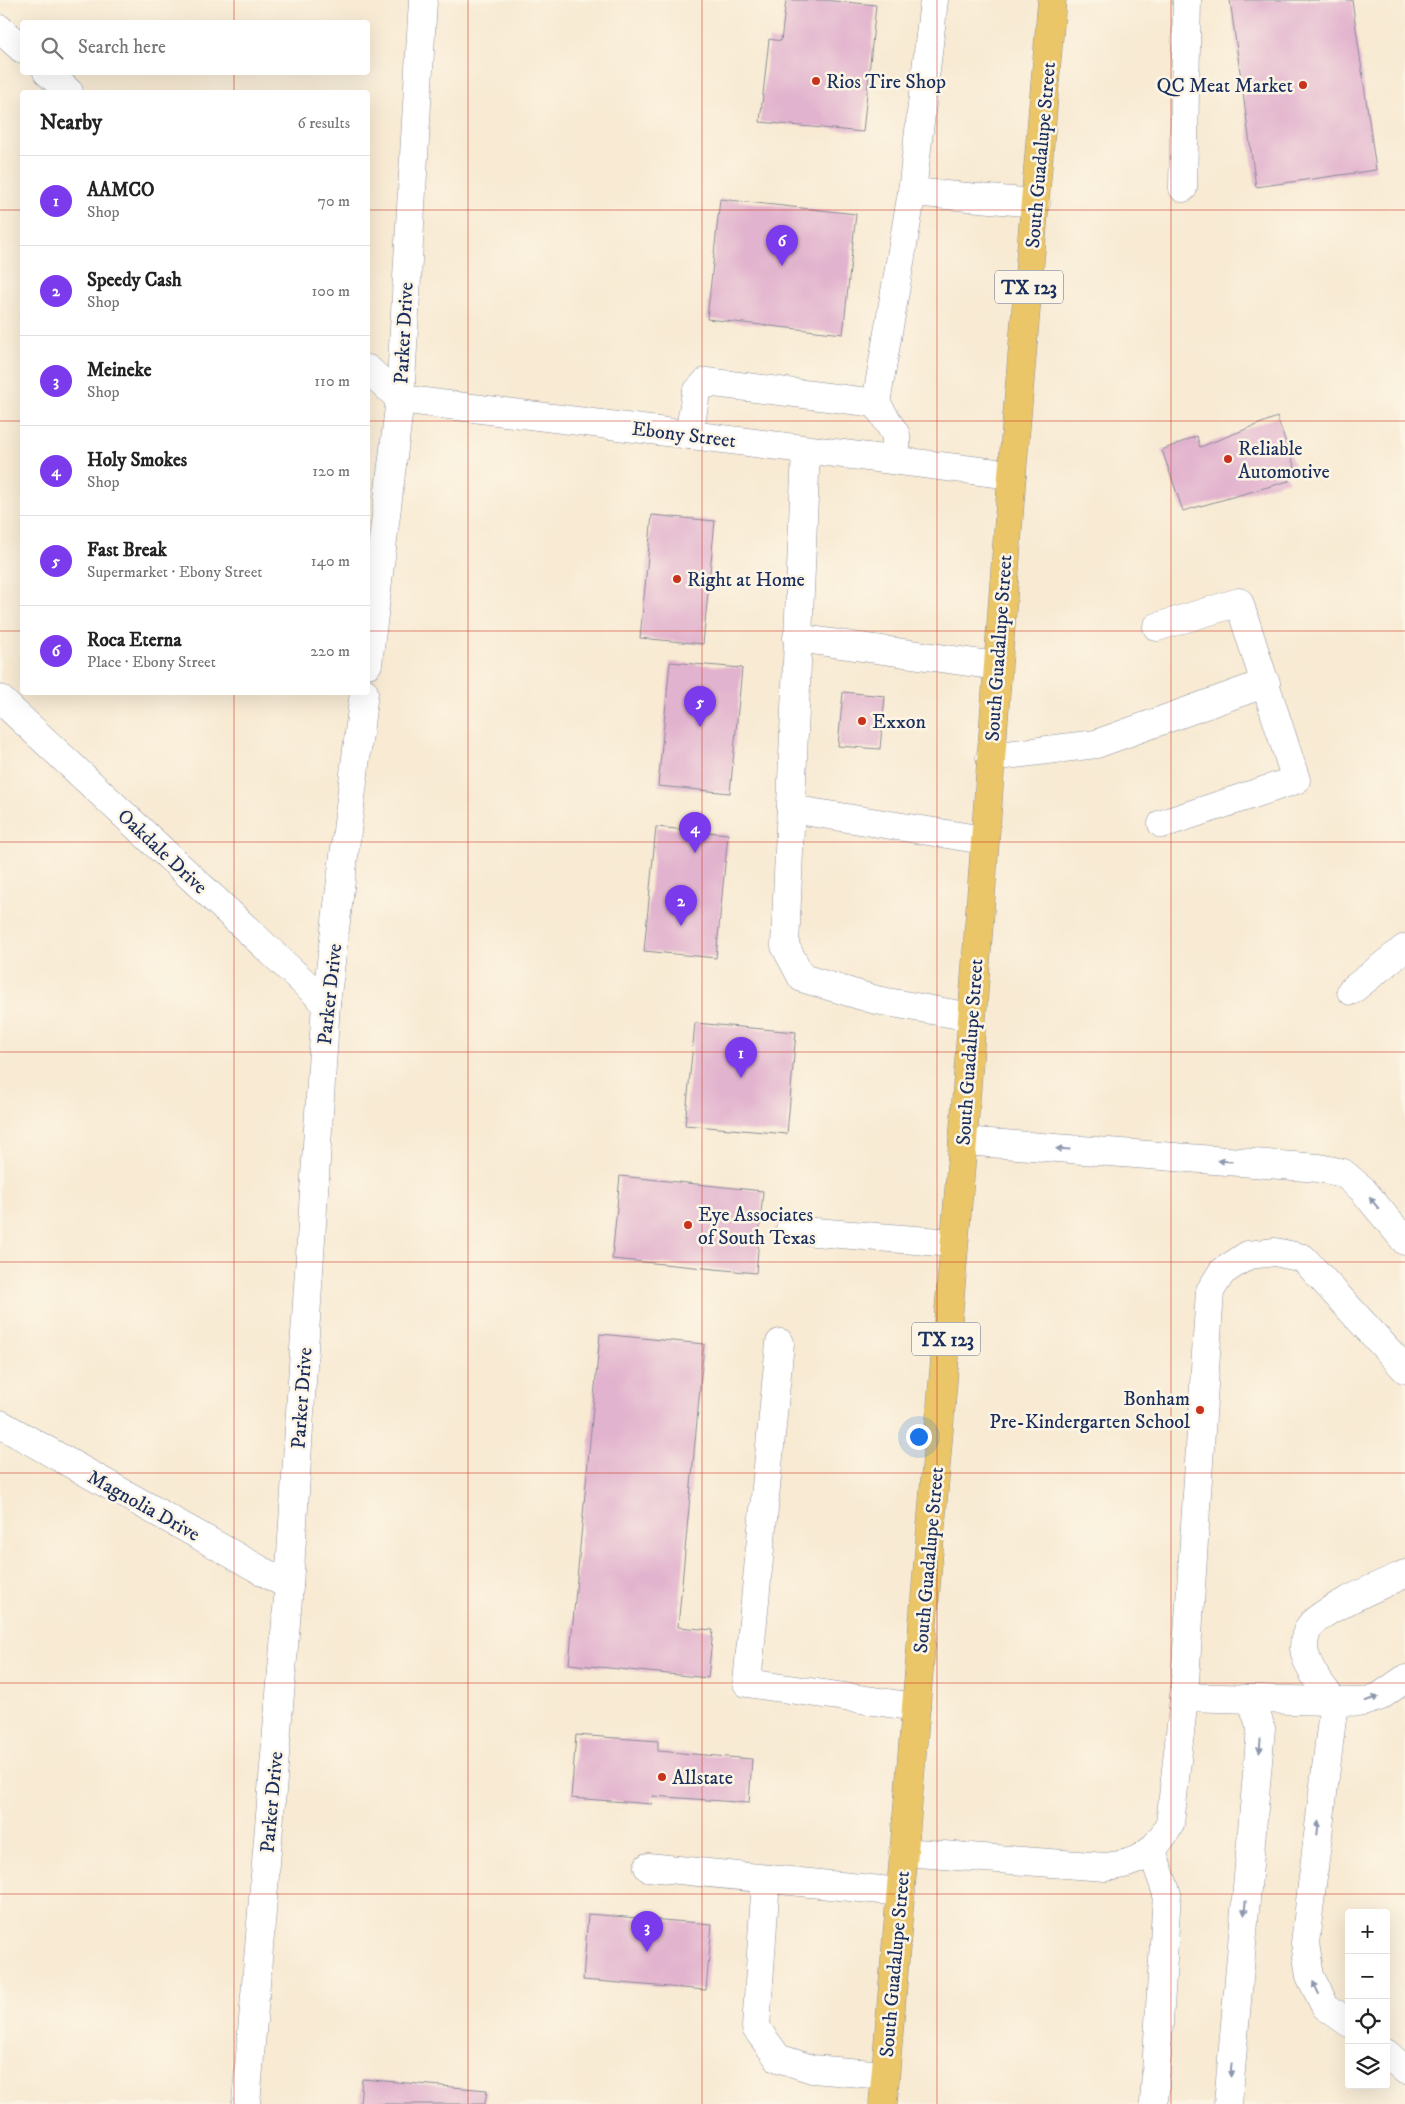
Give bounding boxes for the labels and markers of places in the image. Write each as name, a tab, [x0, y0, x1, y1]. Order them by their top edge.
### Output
place label: Rios Tire Shop	[826, 70, 946, 95]
place label: QC Meat Market	[1157, 74, 1293, 99]
marker: Rios Tire Shop	[810, 75, 822, 87]
marker: QC Meat Market	[1297, 79, 1309, 91]
pin: 6	[766, 225, 798, 266]
place label: Reliable Automotive	[1238, 437, 1330, 485]
marker: Reliable Automotive	[1222, 453, 1234, 465]
place label: Right at Home	[687, 568, 805, 593]
marker: Right at Home	[671, 573, 683, 585]
pin: 5	[684, 686, 716, 727]
place label: Exxon	[872, 710, 926, 735]
marker: Exxon	[856, 715, 868, 727]
pin: 4	[679, 812, 711, 853]
pin: 2	[665, 885, 697, 926]
pin: 1	[725, 1037, 757, 1078]
place label: Eye Associates of South Texas	[698, 1203, 816, 1251]
marker: Eye Associates of South Texas	[682, 1219, 694, 1231]
place label: Bonham Pre-Kindergarten School	[989, 1387, 1190, 1435]
marker: Bonham Pre-Kindergarten School	[1194, 1404, 1206, 1416]
place label: Allstate	[672, 1766, 733, 1791]
marker: Allstate	[656, 1771, 668, 1783]
pin: 3	[631, 1911, 663, 1952]

